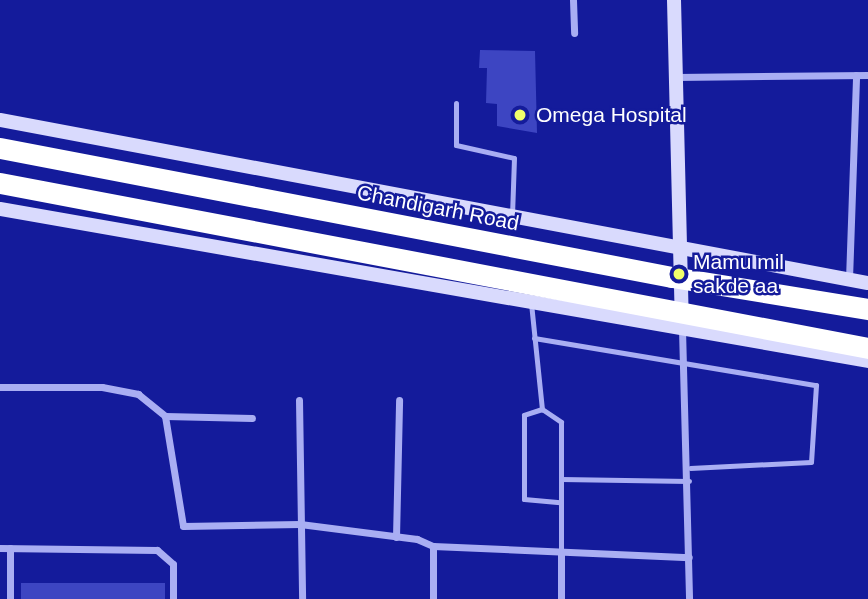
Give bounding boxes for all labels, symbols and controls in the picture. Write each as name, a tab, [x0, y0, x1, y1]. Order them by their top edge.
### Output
place label: Omega Hospital	[536, 102, 687, 128]
marker: Omega Hospital	[510, 105, 530, 125]
street label: Chandigarh Road	[355, 180, 521, 236]
place label: Mamu mil sakde aa	[693, 249, 784, 299]
marker: Mamu mil sakde aa	[671, 266, 687, 282]

